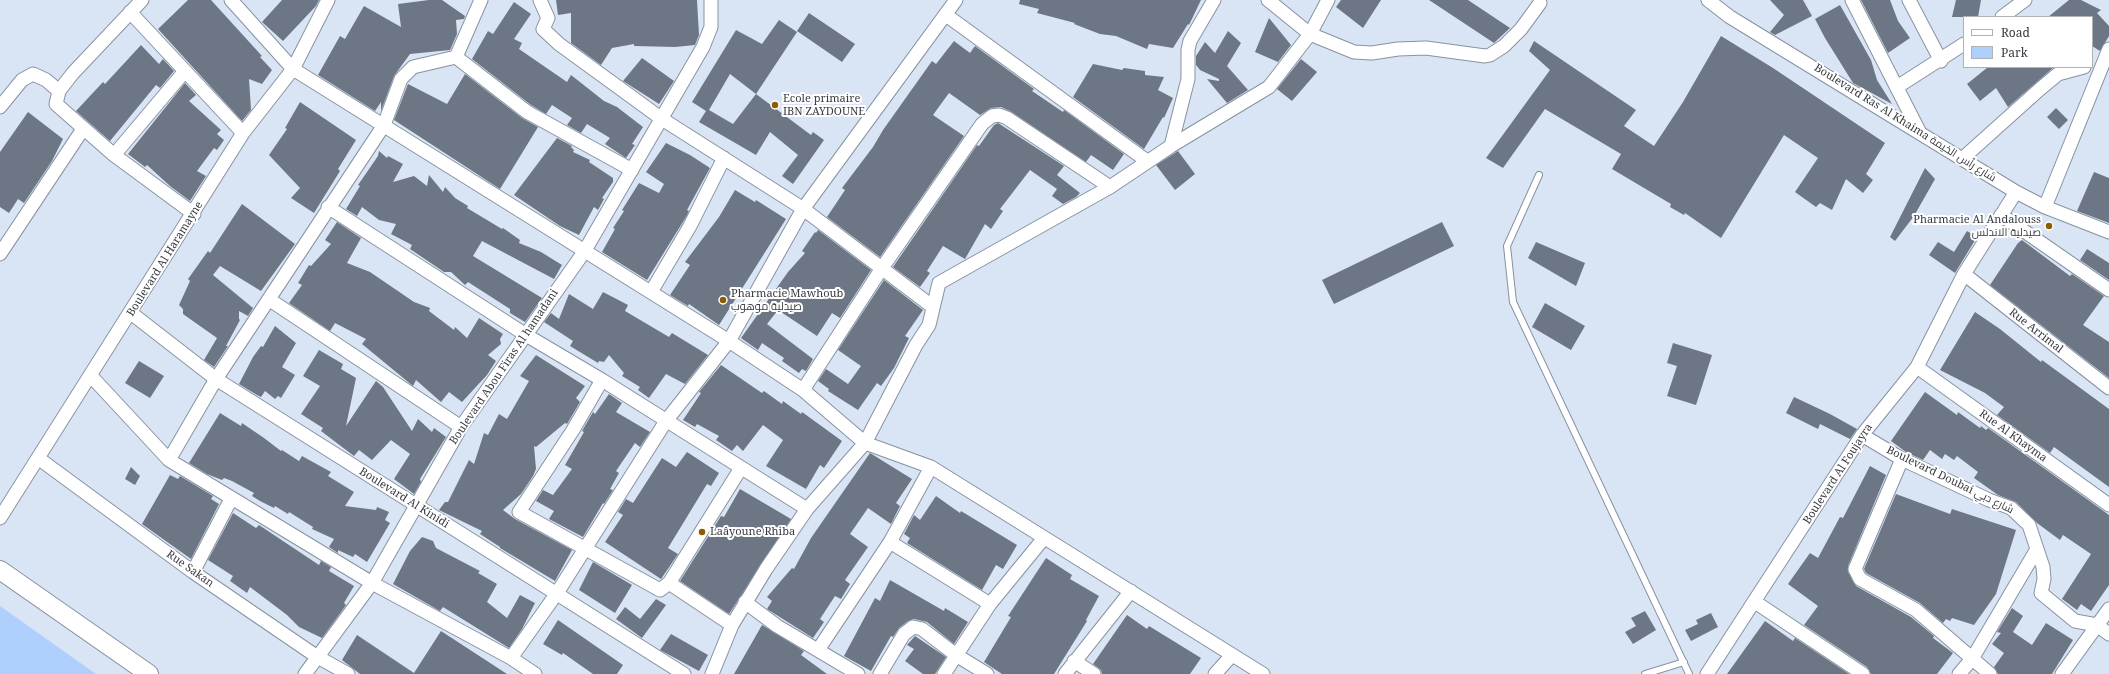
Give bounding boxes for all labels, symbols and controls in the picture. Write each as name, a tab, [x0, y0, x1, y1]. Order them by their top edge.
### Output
legend	[1963, 16, 2093, 68]
text: Road	[2001, 24, 2030, 41]
text: Park	[2001, 44, 2028, 61]
street label: Boulevard Ras Al Khaima شارع رأس الخيمة	[1812, 61, 1998, 185]
place label: Ecole primaire IBN ZAYDOUNE	[783, 92, 865, 118]
marker: Ecole primaire IBN ZAYDOUNE	[770, 100, 780, 110]
street label: Boulevard Al Haramayne	[124, 199, 206, 319]
place label: Pharmacie Al Andalouss صيدلية الاندلس	[1913, 213, 2041, 239]
marker: Pharmacie Al Andalouss صيدلية الاندلس	[2044, 221, 2054, 231]
street label: Boulevard Abou Firas Al hamadani	[447, 287, 561, 447]
place label: Pharmacie Mawhoub صيدلية موهوب	[731, 287, 843, 313]
marker: Pharmacie Mawhoub صيدلية موهوب	[718, 295, 728, 305]
street label: Rue Arrimal	[2006, 306, 2066, 356]
street label: Rue Al Khayma	[1977, 407, 2049, 465]
street label: Boulevard Al Foujayra	[1801, 421, 1875, 527]
street label: Boulevard Doubai شارع دبي	[1884, 443, 2016, 517]
street label: Boulevard Al Kinidi	[357, 465, 451, 531]
place label: Laâyoune Rhiba	[710, 525, 795, 539]
marker: Laâyoune Rhiba	[697, 527, 707, 537]
street label: Rue Sakan	[164, 548, 216, 590]

